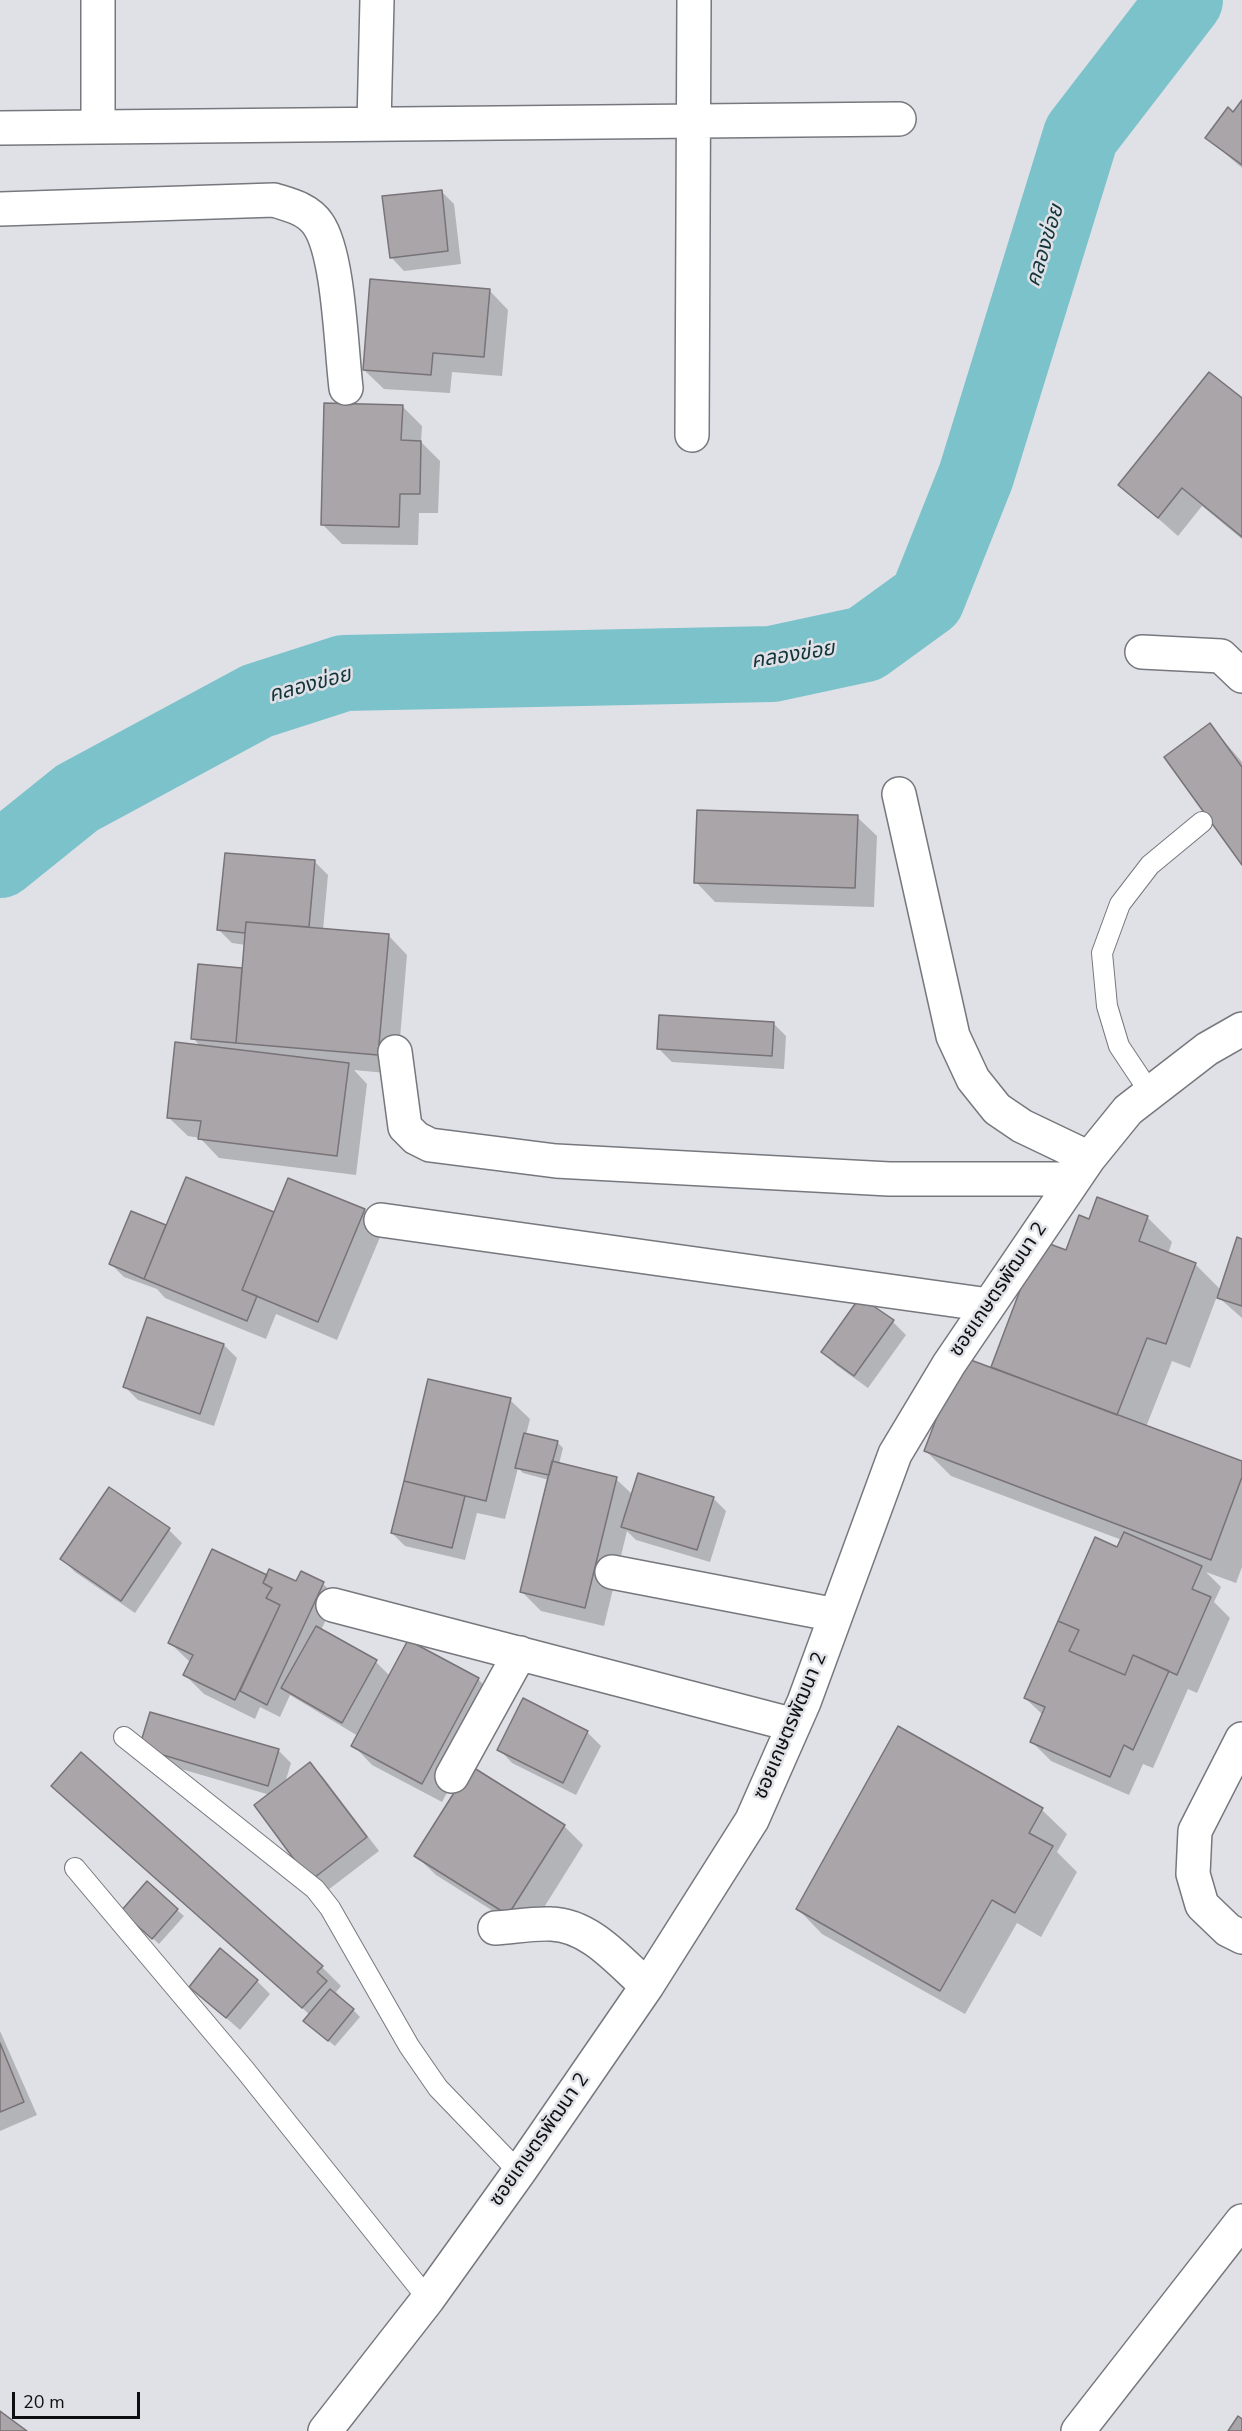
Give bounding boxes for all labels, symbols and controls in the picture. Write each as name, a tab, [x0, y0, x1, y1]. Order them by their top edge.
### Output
water label: คลองข่อย	[1022, 202, 1070, 290]
water label: คลองข่อย	[749, 637, 837, 675]
water label: คลองข่อย	[266, 663, 354, 709]
street label: ซอยเกษตรพัฒนา 2	[945, 1218, 1053, 1362]
street label: ซอยเกษตรพัฒนา 2	[749, 1649, 833, 1803]
street label: ซอยเกษตรพัฒนา 2	[485, 2069, 595, 2211]
scale bar	[15, 2380, 142, 2418]
text: 20 m	[23, 2390, 65, 2414]

